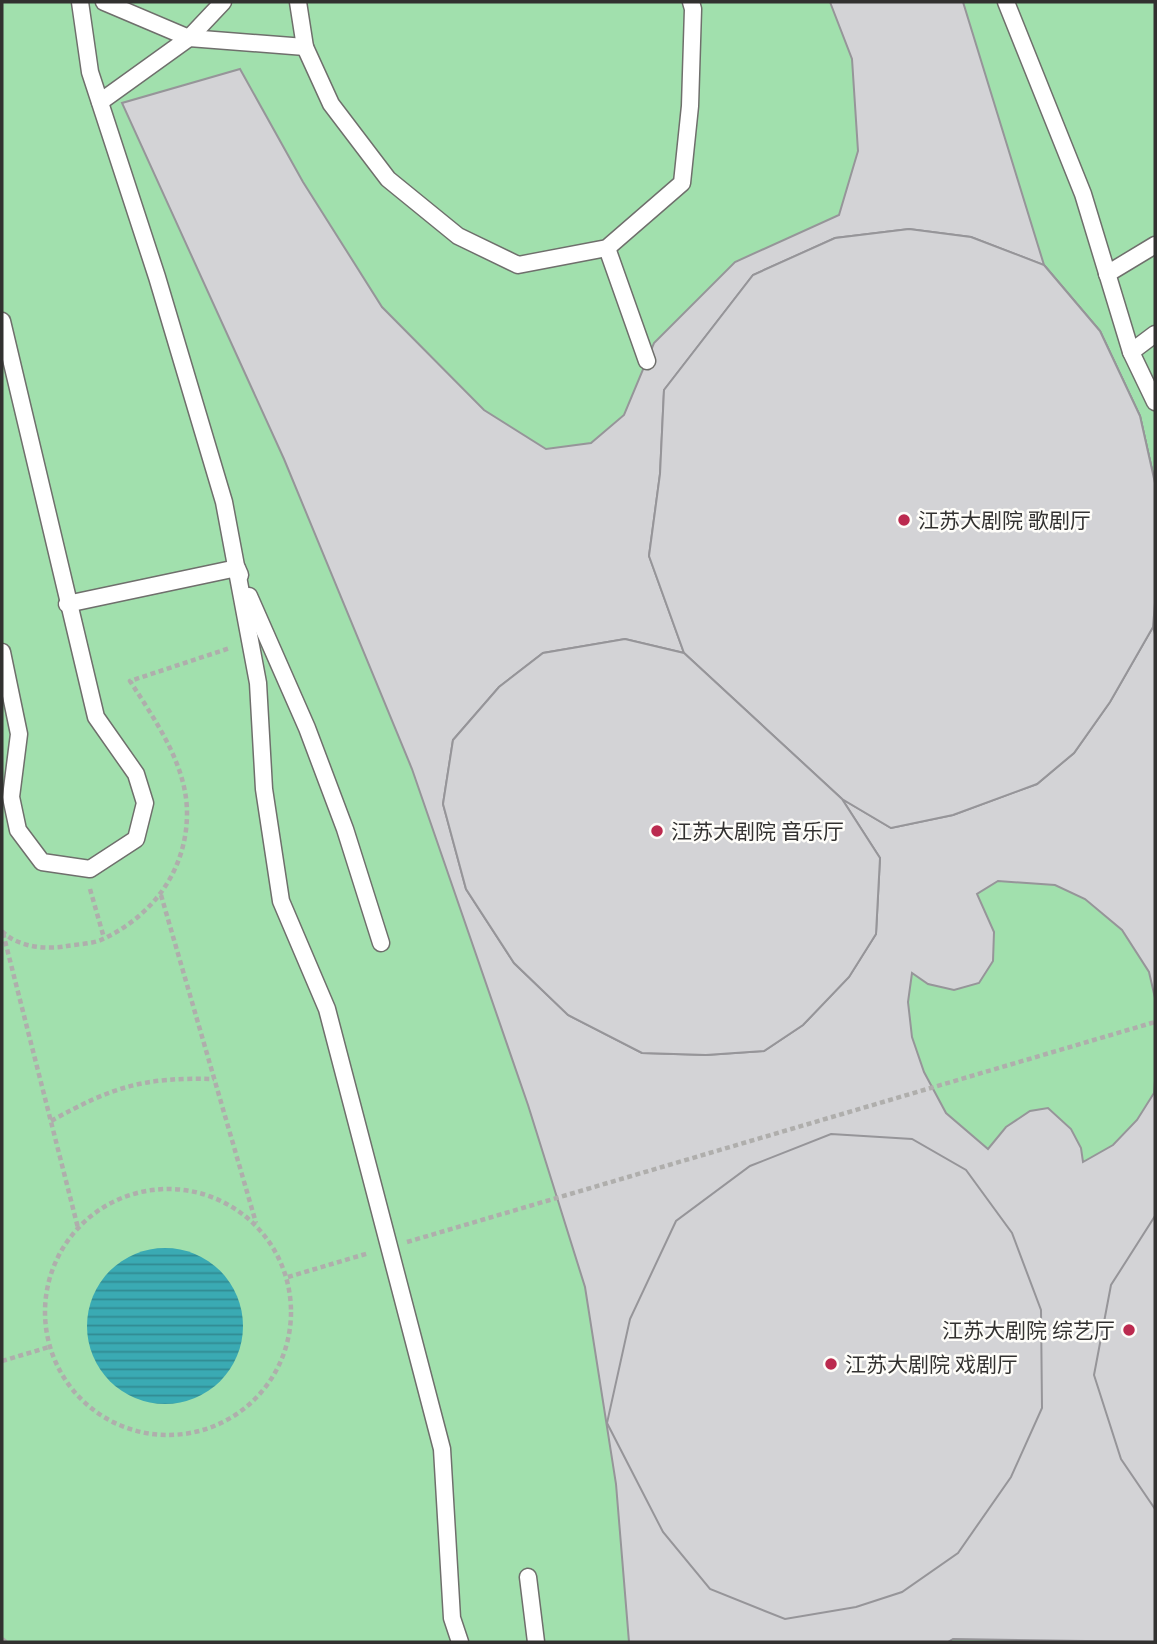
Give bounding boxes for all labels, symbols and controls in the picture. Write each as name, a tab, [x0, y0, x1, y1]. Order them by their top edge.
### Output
place label: 江苏大剧院 歌剧厅	[918, 506, 1091, 534]
marker: 江苏大剧院 歌剧厅	[896, 512, 912, 528]
place label: 江苏大剧院 音乐厅	[671, 817, 844, 845]
marker: 江苏大剧院 音乐厅	[649, 823, 665, 839]
place label: 江苏大剧院 综艺厅	[942, 1316, 1115, 1344]
marker: 江苏大剧院 综艺厅	[1121, 1322, 1137, 1338]
place label: 江苏大剧院 戏剧厅	[845, 1350, 1018, 1378]
marker: 江苏大剧院 戏剧厅	[823, 1356, 839, 1372]

